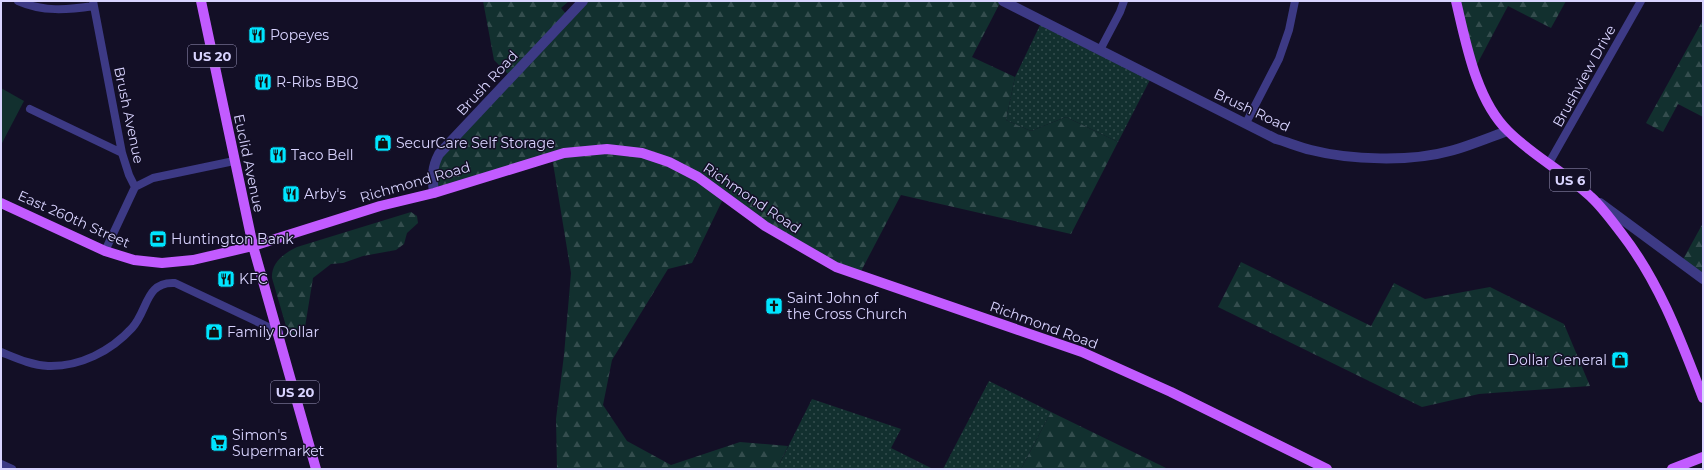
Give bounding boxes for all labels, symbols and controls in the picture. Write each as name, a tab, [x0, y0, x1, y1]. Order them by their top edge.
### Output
street label: Brushview Drive	[1548, 22, 1620, 130]
restaurant icon: Popeyes	[247, 25, 267, 45]
place label: Popeyes	[270, 26, 329, 44]
road number: US 20	[188, 45, 236, 67]
street label: Brush Road	[452, 47, 522, 119]
street label: Brush Avenue	[110, 65, 148, 165]
restaurant icon: R-Ribs BBQ	[253, 72, 273, 92]
place label: R-Ribs BBQ	[276, 73, 358, 91]
street label: Brush Road	[1211, 84, 1293, 136]
street label: Euclid Avenue	[230, 112, 268, 214]
shop icon: SecurCare Self Storage	[373, 133, 393, 153]
place label: SecurCare Self Storage	[396, 134, 555, 152]
restaurant icon: Taco Bell	[268, 145, 288, 165]
place label: Taco Bell	[291, 146, 354, 164]
street label: Richmond Road	[358, 158, 472, 206]
street label: Richmond Road	[700, 159, 804, 237]
road number: US 6	[1550, 169, 1590, 191]
restaurant icon: Arby's	[281, 184, 301, 204]
place label: Arby's	[304, 185, 346, 203]
street label: East 260th Street	[15, 186, 133, 252]
bank icon: Huntington Bank	[148, 229, 168, 249]
place label: Huntington Bank	[171, 230, 294, 248]
restaurant icon: KFC	[216, 269, 236, 289]
place label: KFC	[239, 270, 268, 288]
place label: Saint John of the Cross Church	[787, 289, 907, 323]
church icon: Saint John of the Cross Church	[764, 296, 784, 316]
street label: Richmond Road	[987, 297, 1101, 353]
shop icon: Family Dollar	[204, 322, 224, 342]
place label: Family Dollar	[227, 323, 320, 341]
shop icon: Dollar General	[1610, 350, 1630, 370]
place label: Dollar General	[1507, 351, 1607, 369]
road number: US 20	[271, 381, 319, 403]
place label: Simon's Supermarket	[232, 426, 325, 460]
supermarket icon: Simon's Supermarket	[209, 433, 229, 453]

